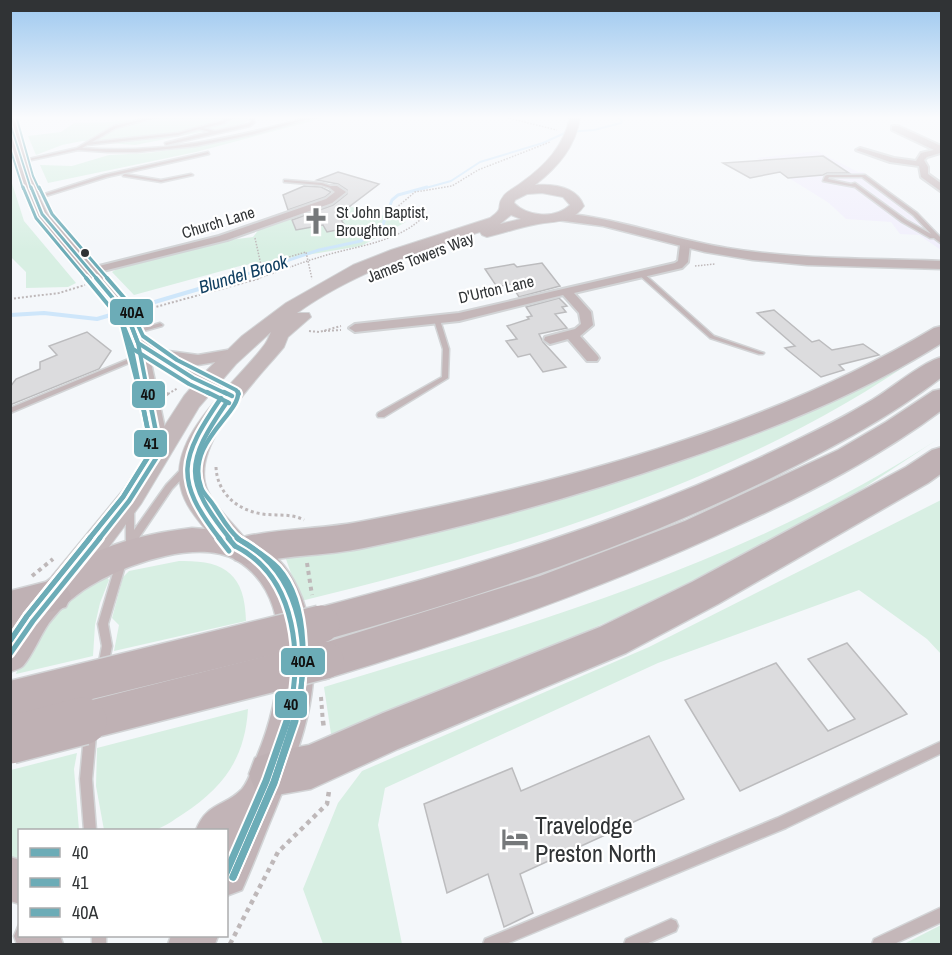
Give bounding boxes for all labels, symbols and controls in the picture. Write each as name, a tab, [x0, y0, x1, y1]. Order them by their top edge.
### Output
street label: Church Lane	[179, 200, 257, 244]
place label: St John Baptist, Broughton	[336, 201, 429, 241]
church icon: St John Baptist, Broughton	[301, 206, 331, 236]
street label: James Towers Way	[363, 226, 477, 288]
unlabelled marker	[79, 247, 91, 259]
water label: Blundel Brook	[195, 248, 291, 299]
street label: D'Urton Lane	[456, 270, 536, 308]
line badge: 40A	[109, 298, 154, 326]
text: 40A	[120, 301, 145, 323]
line badge: 40	[131, 380, 166, 409]
text: 40	[141, 383, 155, 405]
line badge: 41	[133, 429, 168, 458]
text: 41	[144, 432, 159, 454]
line badge: 40A	[280, 647, 326, 676]
text: 40A	[291, 650, 316, 672]
line badge: 40	[274, 690, 308, 719]
text: 40	[284, 693, 298, 715]
place label: Travelodge Preston North	[535, 809, 656, 869]
hotel icon: Travelodge Preston North	[500, 824, 530, 854]
legend	[18, 829, 228, 937]
text: 40	[72, 840, 88, 865]
text: 41	[72, 870, 89, 895]
text: 40A	[72, 900, 98, 925]

